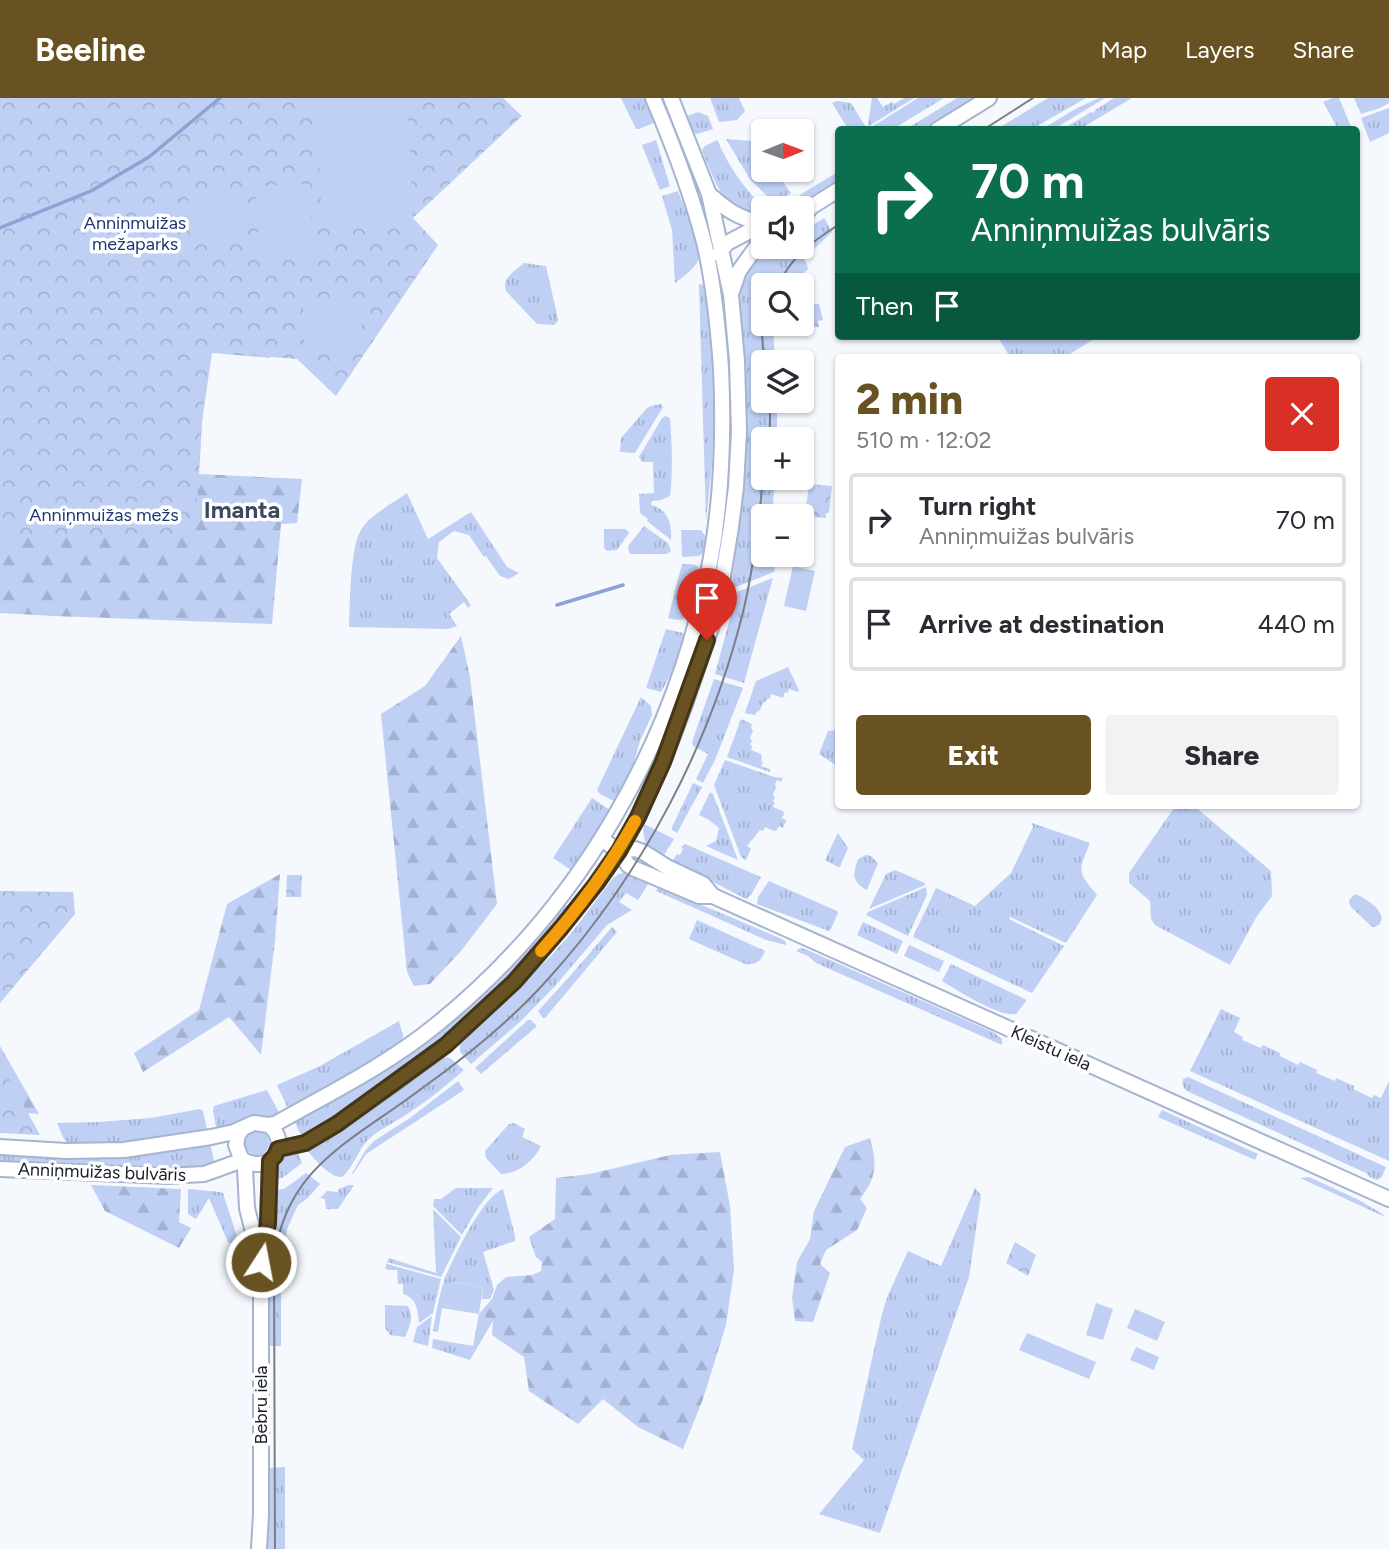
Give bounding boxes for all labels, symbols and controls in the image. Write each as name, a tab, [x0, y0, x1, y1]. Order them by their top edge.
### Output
text: Beeline	[35, 30, 146, 69]
text: Map	[1100, 35, 1147, 64]
text: Layers	[1185, 35, 1254, 64]
text: Share	[1292, 35, 1354, 64]
north arrow	[751, 119, 814, 182]
map controls	[751, 119, 814, 567]
text: 70 m	[971, 151, 1084, 210]
icon: right	[856, 154, 947, 245]
button: sound	[751, 196, 814, 259]
text: Anniņmuižas bulvāris	[971, 211, 1270, 249]
park label: Anniņmuižas mežaparks	[84, 212, 186, 255]
button: search	[751, 273, 814, 336]
icon: arrive	[928, 287, 966, 325]
text: Then	[856, 290, 914, 322]
button: layers	[751, 350, 814, 413]
text: 2 min	[856, 374, 963, 425]
button: close	[1265, 377, 1339, 451]
text: 510 m · 12:02	[856, 426, 992, 454]
button: +	[751, 427, 814, 490]
text: Turn right	[919, 490, 1036, 522]
district label: Imanta	[204, 495, 280, 524]
icon: right	[860, 501, 898, 539]
park label: Anniņmuižas mežs	[29, 504, 179, 526]
button: −	[751, 504, 814, 567]
text: 70 m	[1276, 504, 1335, 536]
text: Anniņmuižas bulvāris	[919, 522, 1134, 550]
pin	[677, 568, 737, 640]
icon: arrive	[688, 579, 726, 617]
icon: arrive	[860, 605, 898, 643]
text: Arrive at destination	[919, 608, 1164, 640]
text: 440 m	[1257, 608, 1335, 640]
button: Exit	[856, 715, 1091, 795]
button: Share	[1105, 715, 1339, 795]
street label: Kleistu iela	[1007, 1021, 1095, 1075]
street label: Anniņmuižas bulvāris	[17, 1158, 187, 1186]
position arrow	[224, 1225, 298, 1299]
street label: Bebru iela	[250, 1365, 272, 1445]

